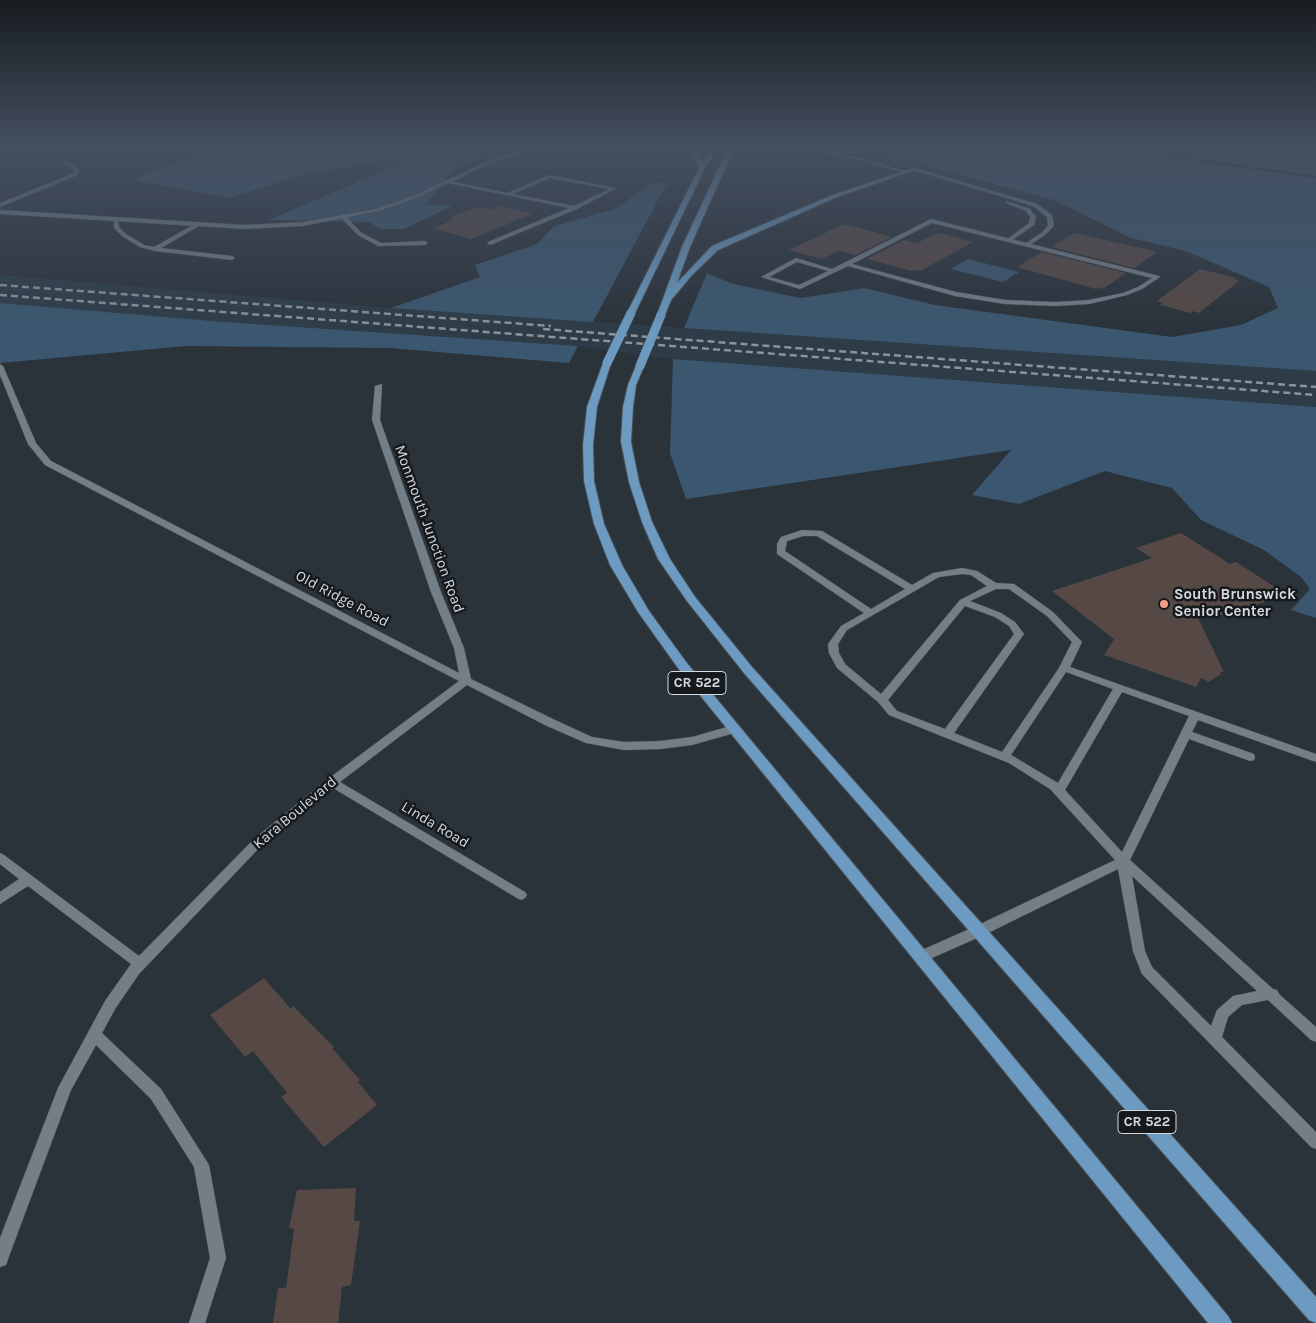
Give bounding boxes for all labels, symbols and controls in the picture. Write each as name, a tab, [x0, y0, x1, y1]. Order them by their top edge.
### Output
street label: Monmouth Junction Road	[390, 443, 468, 615]
street label: Old Ridge Road	[292, 567, 392, 631]
place label: South Brunswick Senior Center	[1174, 586, 1296, 621]
marker: South Brunswick Senior Center	[1158, 598, 1170, 610]
road number: CR 522	[668, 671, 726, 694]
street label: Kara Boulevard	[250, 773, 340, 853]
street label: Linda Road	[398, 798, 472, 852]
road number: CR 522	[1118, 1110, 1176, 1134]

